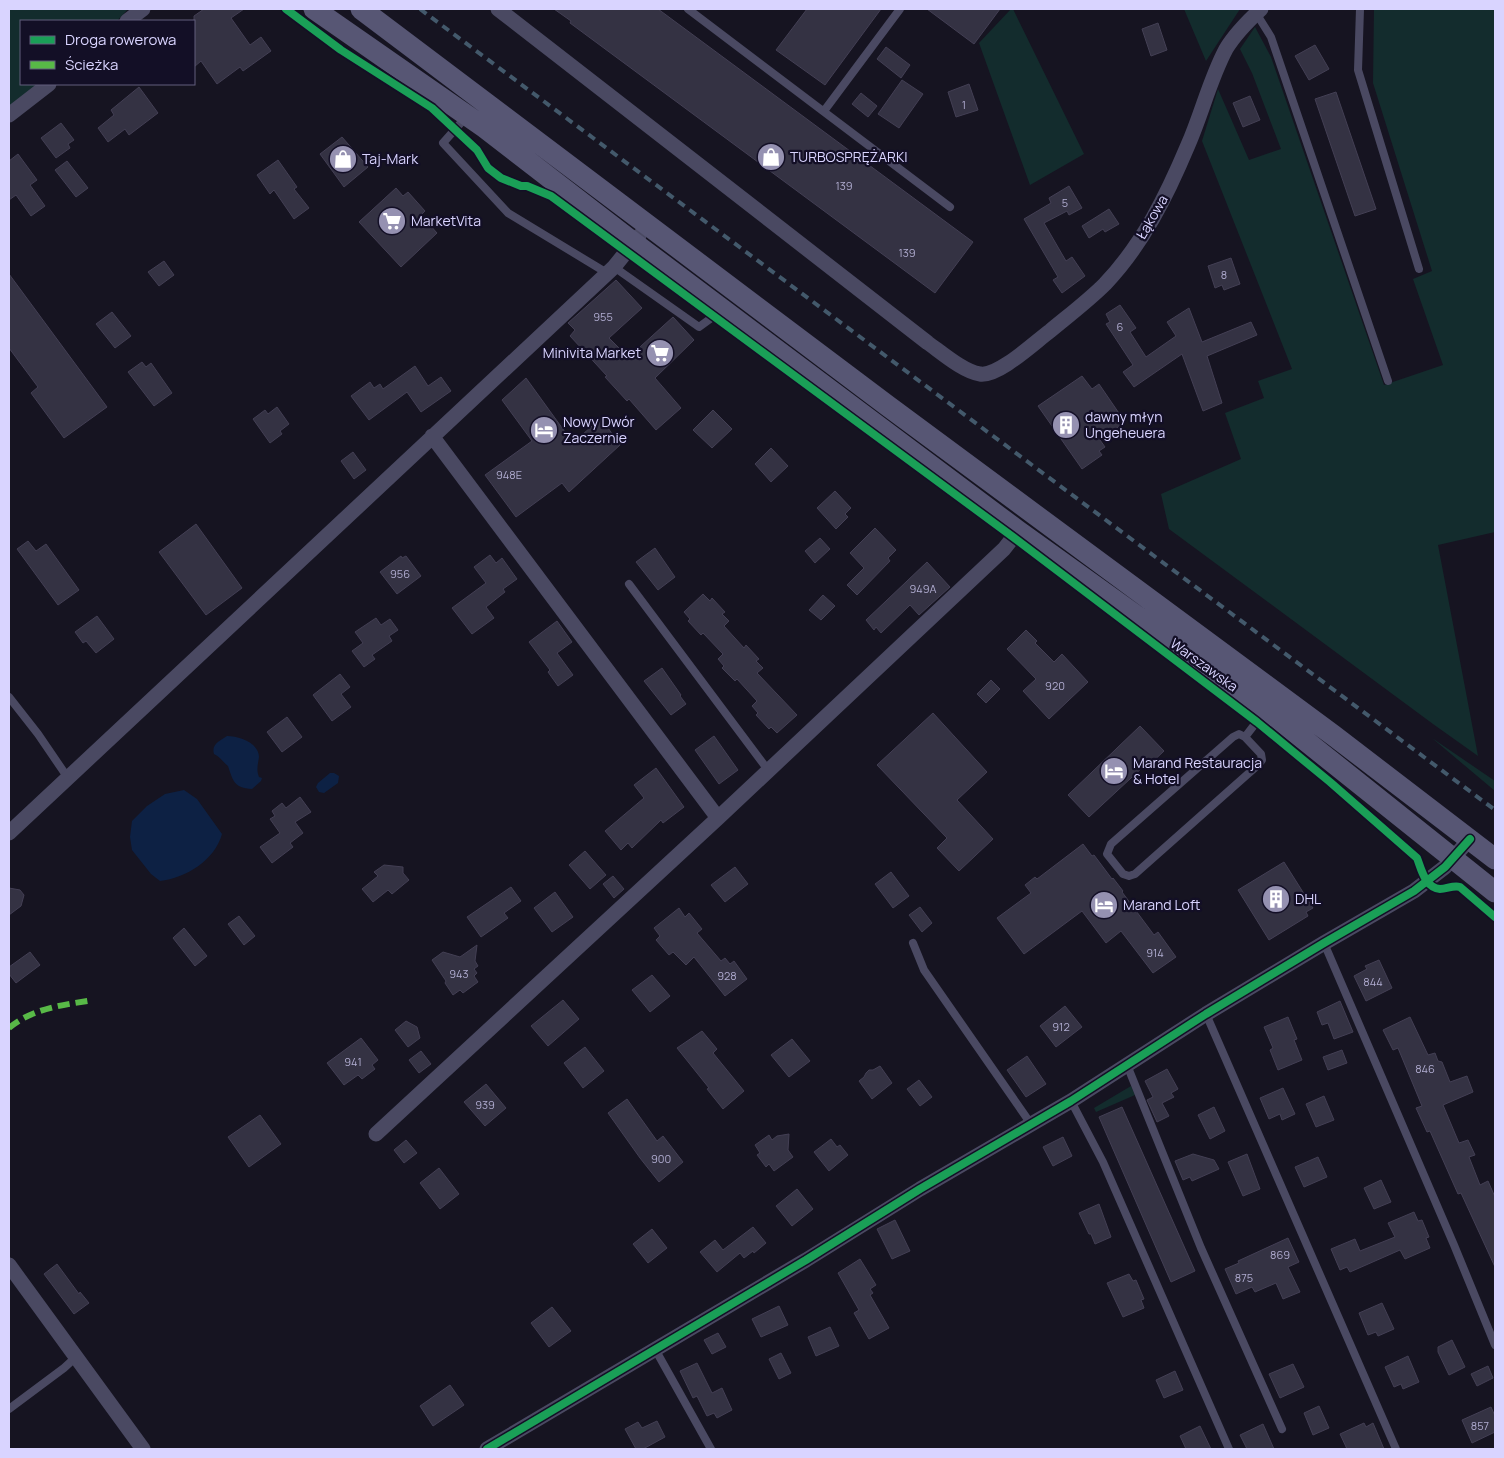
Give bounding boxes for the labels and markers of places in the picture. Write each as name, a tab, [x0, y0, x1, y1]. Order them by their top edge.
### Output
shop icon: TURBOSPRĘŻARKI	[756, 142, 786, 172]
shop icon: Taj-Mark	[328, 144, 358, 174]
place label: TURBOSPRĘŻARKI	[790, 147, 907, 166]
place label: Taj-Mark	[362, 149, 419, 168]
supermarket icon: MarketVita	[377, 206, 407, 236]
place label: MarketVita	[411, 211, 481, 230]
supermarket icon: Minivita Market	[645, 338, 675, 368]
place label: Minivita Market	[543, 343, 641, 362]
place label: dawny młyn Ungeheuera	[1085, 407, 1165, 442]
building icon: dawny młyn Ungeheuera	[1051, 410, 1081, 440]
place label: Nowy Dwór Zaczernie	[563, 412, 635, 447]
hotel icon: Nowy Dwór Zaczernie	[529, 415, 559, 445]
place label: Marand Restauracja & Hotel	[1133, 753, 1262, 788]
hotel icon: Marand Restauracja & Hotel	[1099, 756, 1129, 786]
building icon: DHL	[1261, 884, 1291, 914]
place label: DHL	[1295, 889, 1321, 908]
hotel icon: Marand Loft	[1089, 890, 1119, 920]
place label: Marand Loft	[1123, 895, 1201, 914]

